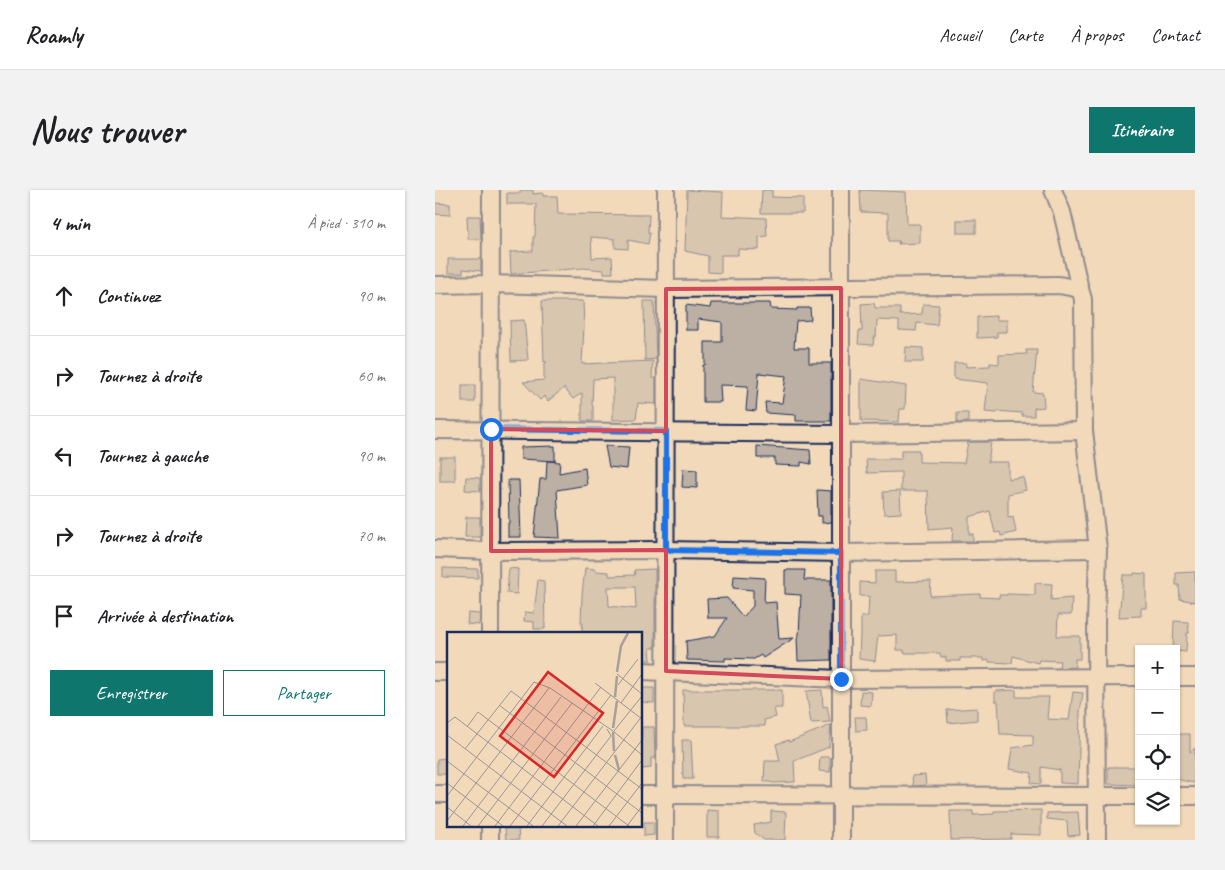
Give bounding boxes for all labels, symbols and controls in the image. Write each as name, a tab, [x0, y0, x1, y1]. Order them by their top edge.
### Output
text: Roamly	[25, 20, 82, 50]
text: Accueil	[940, 24, 980, 46]
text: Carte	[1008, 24, 1043, 46]
text: À propos	[1071, 24, 1123, 46]
text: Contact	[1151, 24, 1200, 46]
button: Itinéraire	[1089, 107, 1195, 153]
text: Nous trouver	[30, 108, 184, 153]
text: 4 min	[50, 210, 90, 236]
text: À pied · 310 m	[307, 213, 385, 233]
icon: ahead	[50, 282, 78, 310]
text: Continuez	[97, 284, 160, 308]
text: 90 m	[358, 286, 385, 306]
icon: right	[50, 362, 78, 390]
text: Tournez à droite	[97, 364, 201, 388]
text: 60 m	[358, 366, 385, 386]
route start	[480, 418, 503, 441]
icon: left	[50, 442, 78, 470]
text: Tournez à gauche	[97, 444, 208, 468]
text: 90 m	[358, 446, 385, 466]
icon: right	[50, 522, 78, 550]
text: Tournez à droite	[97, 524, 201, 548]
text: 70 m	[358, 526, 385, 546]
icon: arrive	[50, 602, 78, 630]
text: Arrivée à destination	[97, 604, 233, 628]
inset map	[447, 632, 643, 828]
map controls	[1135, 645, 1180, 825]
button: +	[1135, 645, 1180, 690]
route end	[830, 668, 853, 691]
button: Enregistrer	[50, 670, 213, 716]
button: Partager	[223, 670, 385, 716]
button: −	[1135, 690, 1180, 735]
button: locate	[1135, 735, 1180, 780]
button: layers	[1135, 780, 1180, 825]

